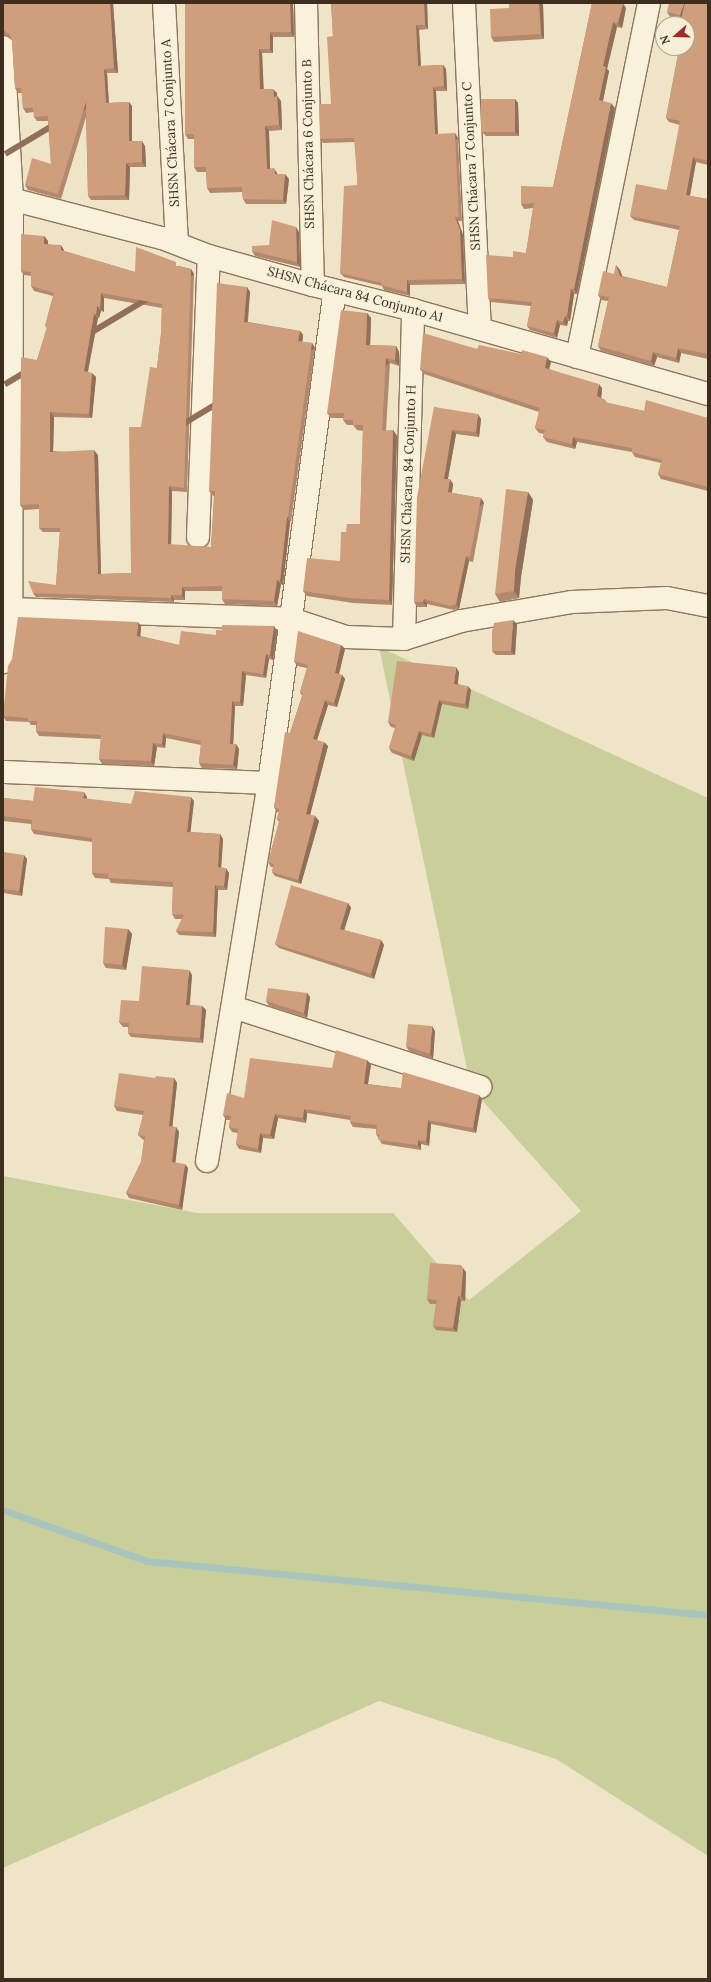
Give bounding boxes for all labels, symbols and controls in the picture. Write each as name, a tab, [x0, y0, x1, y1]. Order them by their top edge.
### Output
north arrow	[655, 16, 695, 56]
text: N	[657, 33, 673, 46]
street label: SHSN Chácara 7 Conjunto A	[159, 39, 183, 207]
street label: SHSN Chácara 6 Conjunto B	[300, 59, 318, 229]
street label: SHSN Chácara 7 Conjunto C	[460, 81, 484, 251]
street label: SHSN Chácara 84 Conjunto A1	[265, 264, 445, 326]
street label: SHSN Chácara 84 Conjunto H	[398, 385, 420, 563]

